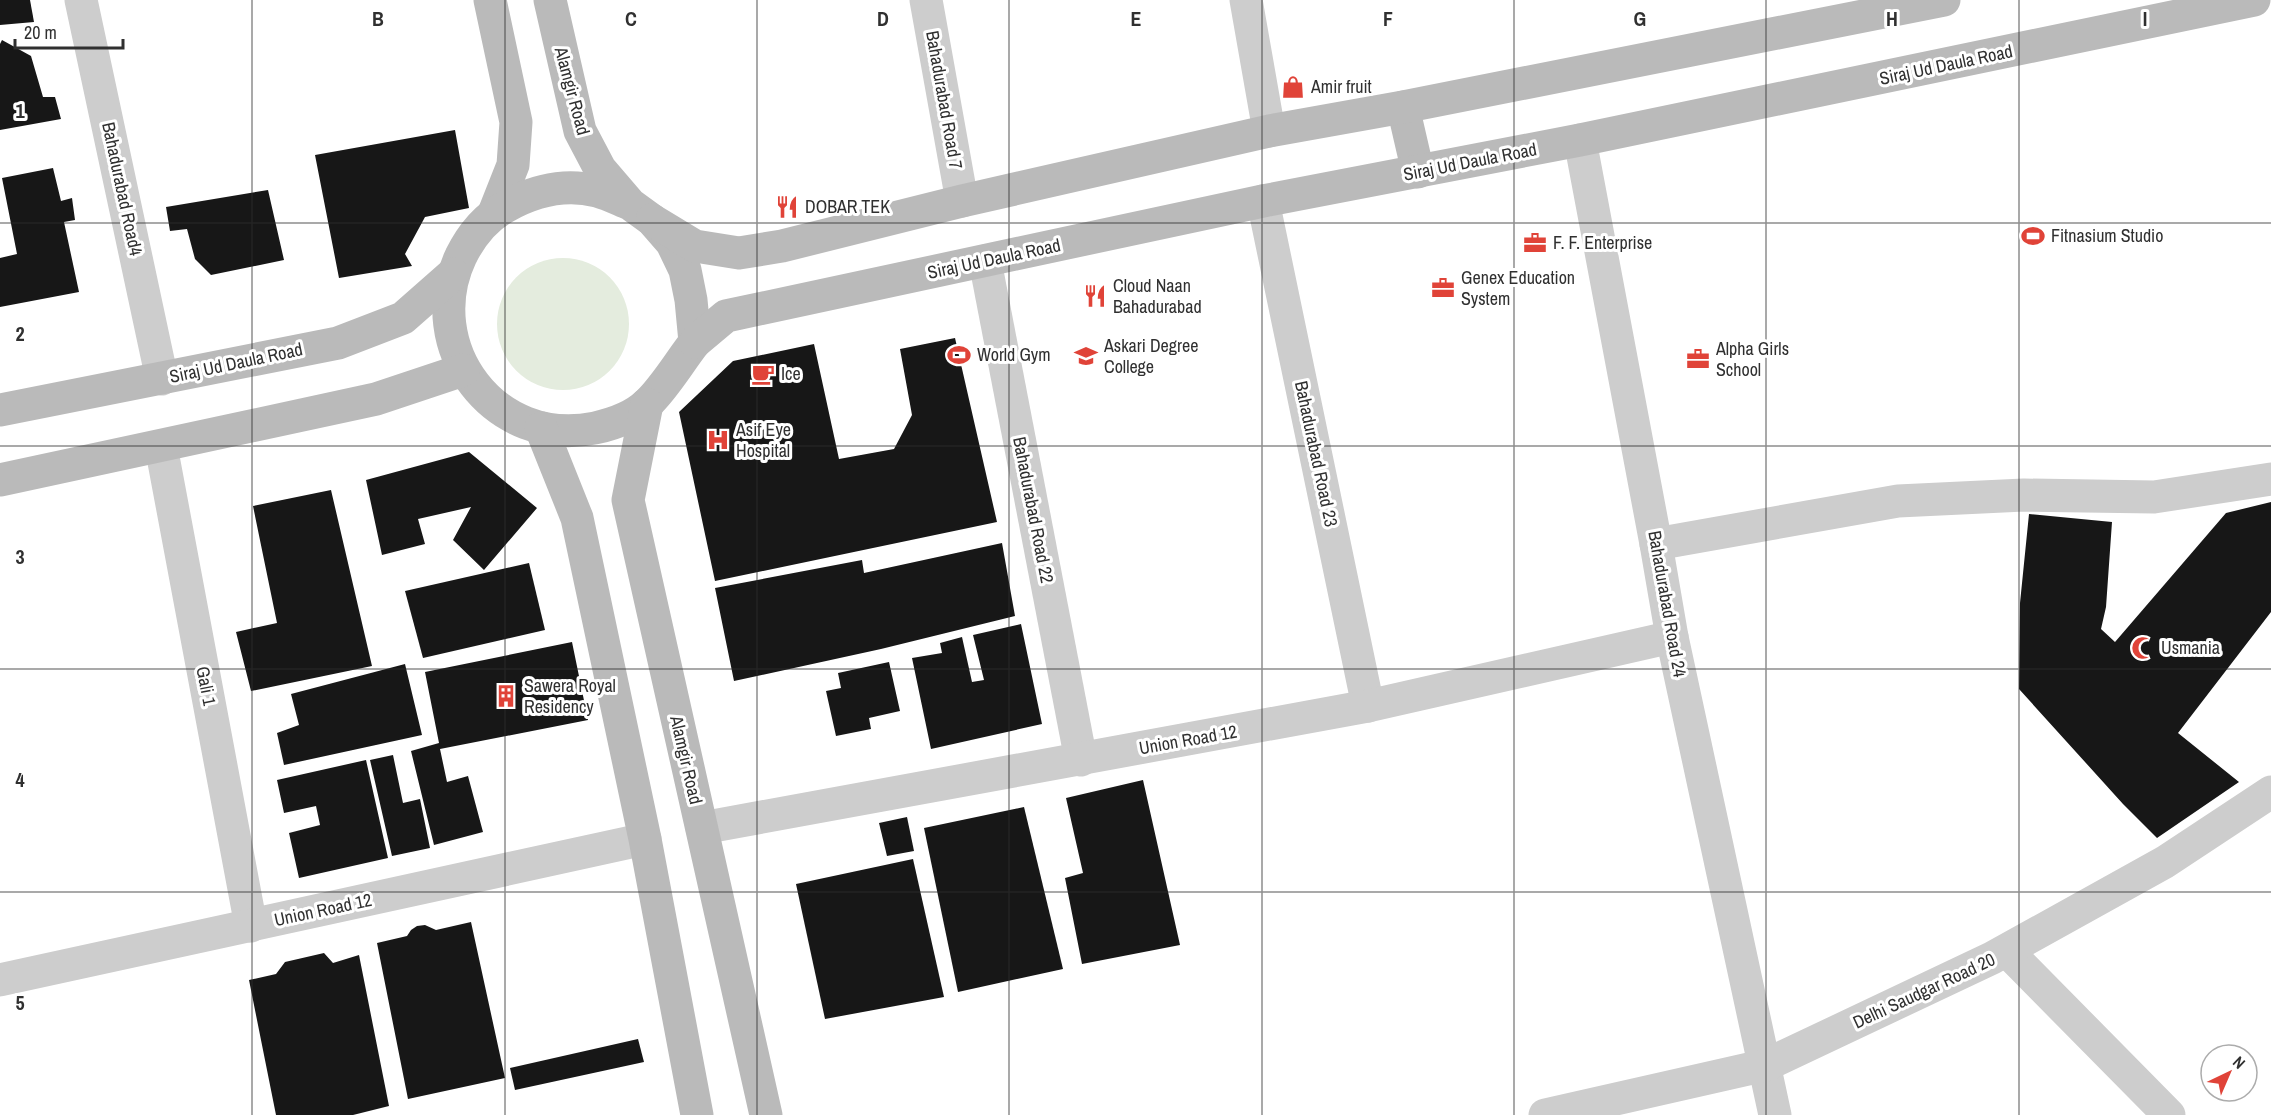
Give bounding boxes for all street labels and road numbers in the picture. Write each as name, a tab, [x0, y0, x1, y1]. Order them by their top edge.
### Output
street label: Bahadurabad Road 7	[920, 29, 969, 171]
street label: Siraj Ud Daula Road	[1877, 38, 2015, 91]
street label: Alamgir Road	[548, 43, 596, 138]
street label: Bahadurabad Road4	[96, 120, 149, 258]
street label: Siraj Ud Daula Road	[1401, 136, 1539, 187]
street label: Siraj Ud Daula Road	[925, 232, 1063, 285]
street label: Siraj Ud Daula Road	[167, 336, 305, 389]
street label: Bahadurabad Road 23	[1289, 379, 1344, 529]
street label: Bahadurabad Road 22	[1007, 435, 1060, 585]
street label: Bahadurabad Road 24	[1642, 529, 1693, 679]
street label: Gali 1	[190, 664, 223, 708]
street label: Alamgir Road	[664, 712, 709, 807]
street label: Union Road 12	[1137, 719, 1239, 760]
street label: Union Road 12	[272, 887, 374, 932]
street label: Delhi Saudgar Road 20	[1849, 947, 1999, 1034]

